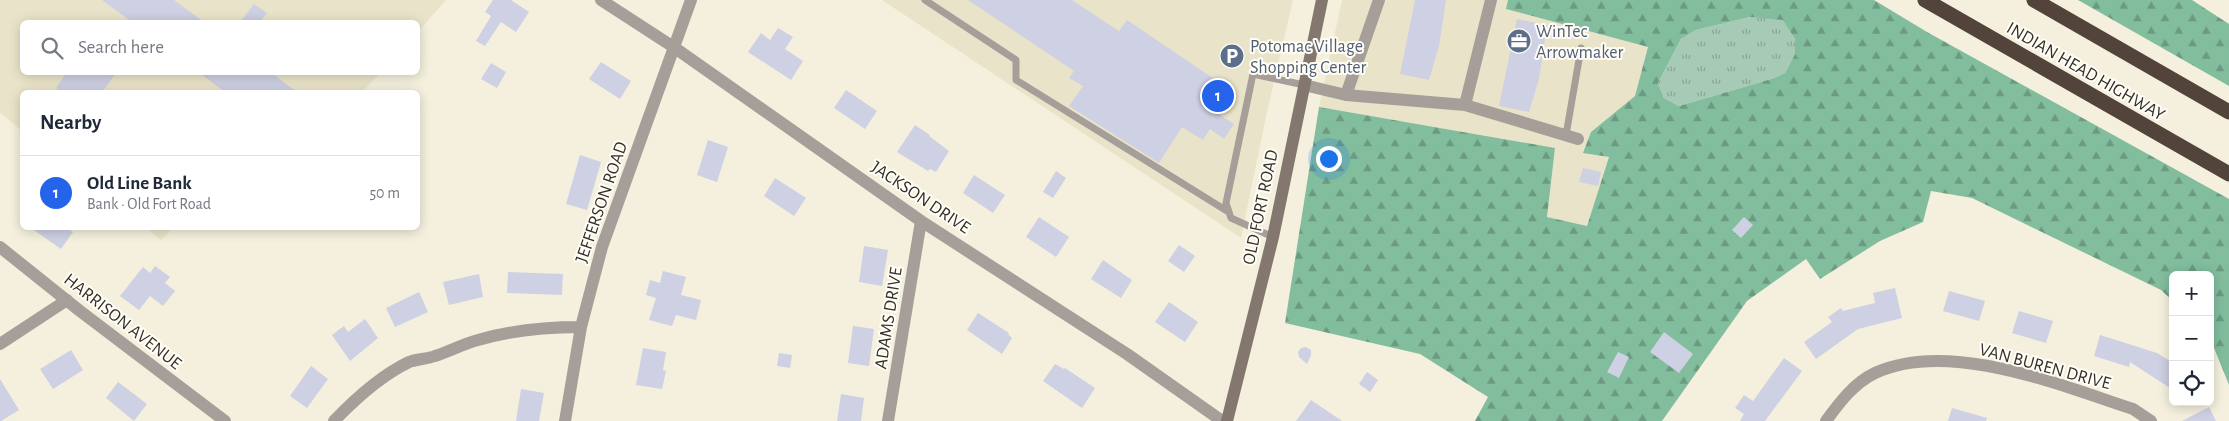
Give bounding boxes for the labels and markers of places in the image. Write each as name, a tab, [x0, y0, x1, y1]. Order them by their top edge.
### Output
place label: WinTec Arrowmaker	[1536, 23, 1623, 62]
office icon: WinTec Arrowmaker	[1506, 28, 1532, 54]
place label: Potomac Village Shopping Center	[1250, 38, 1367, 77]
parking icon: Potomac Village Shopping Center	[1219, 43, 1245, 69]
pin: 1	[1202, 77, 1234, 115]

